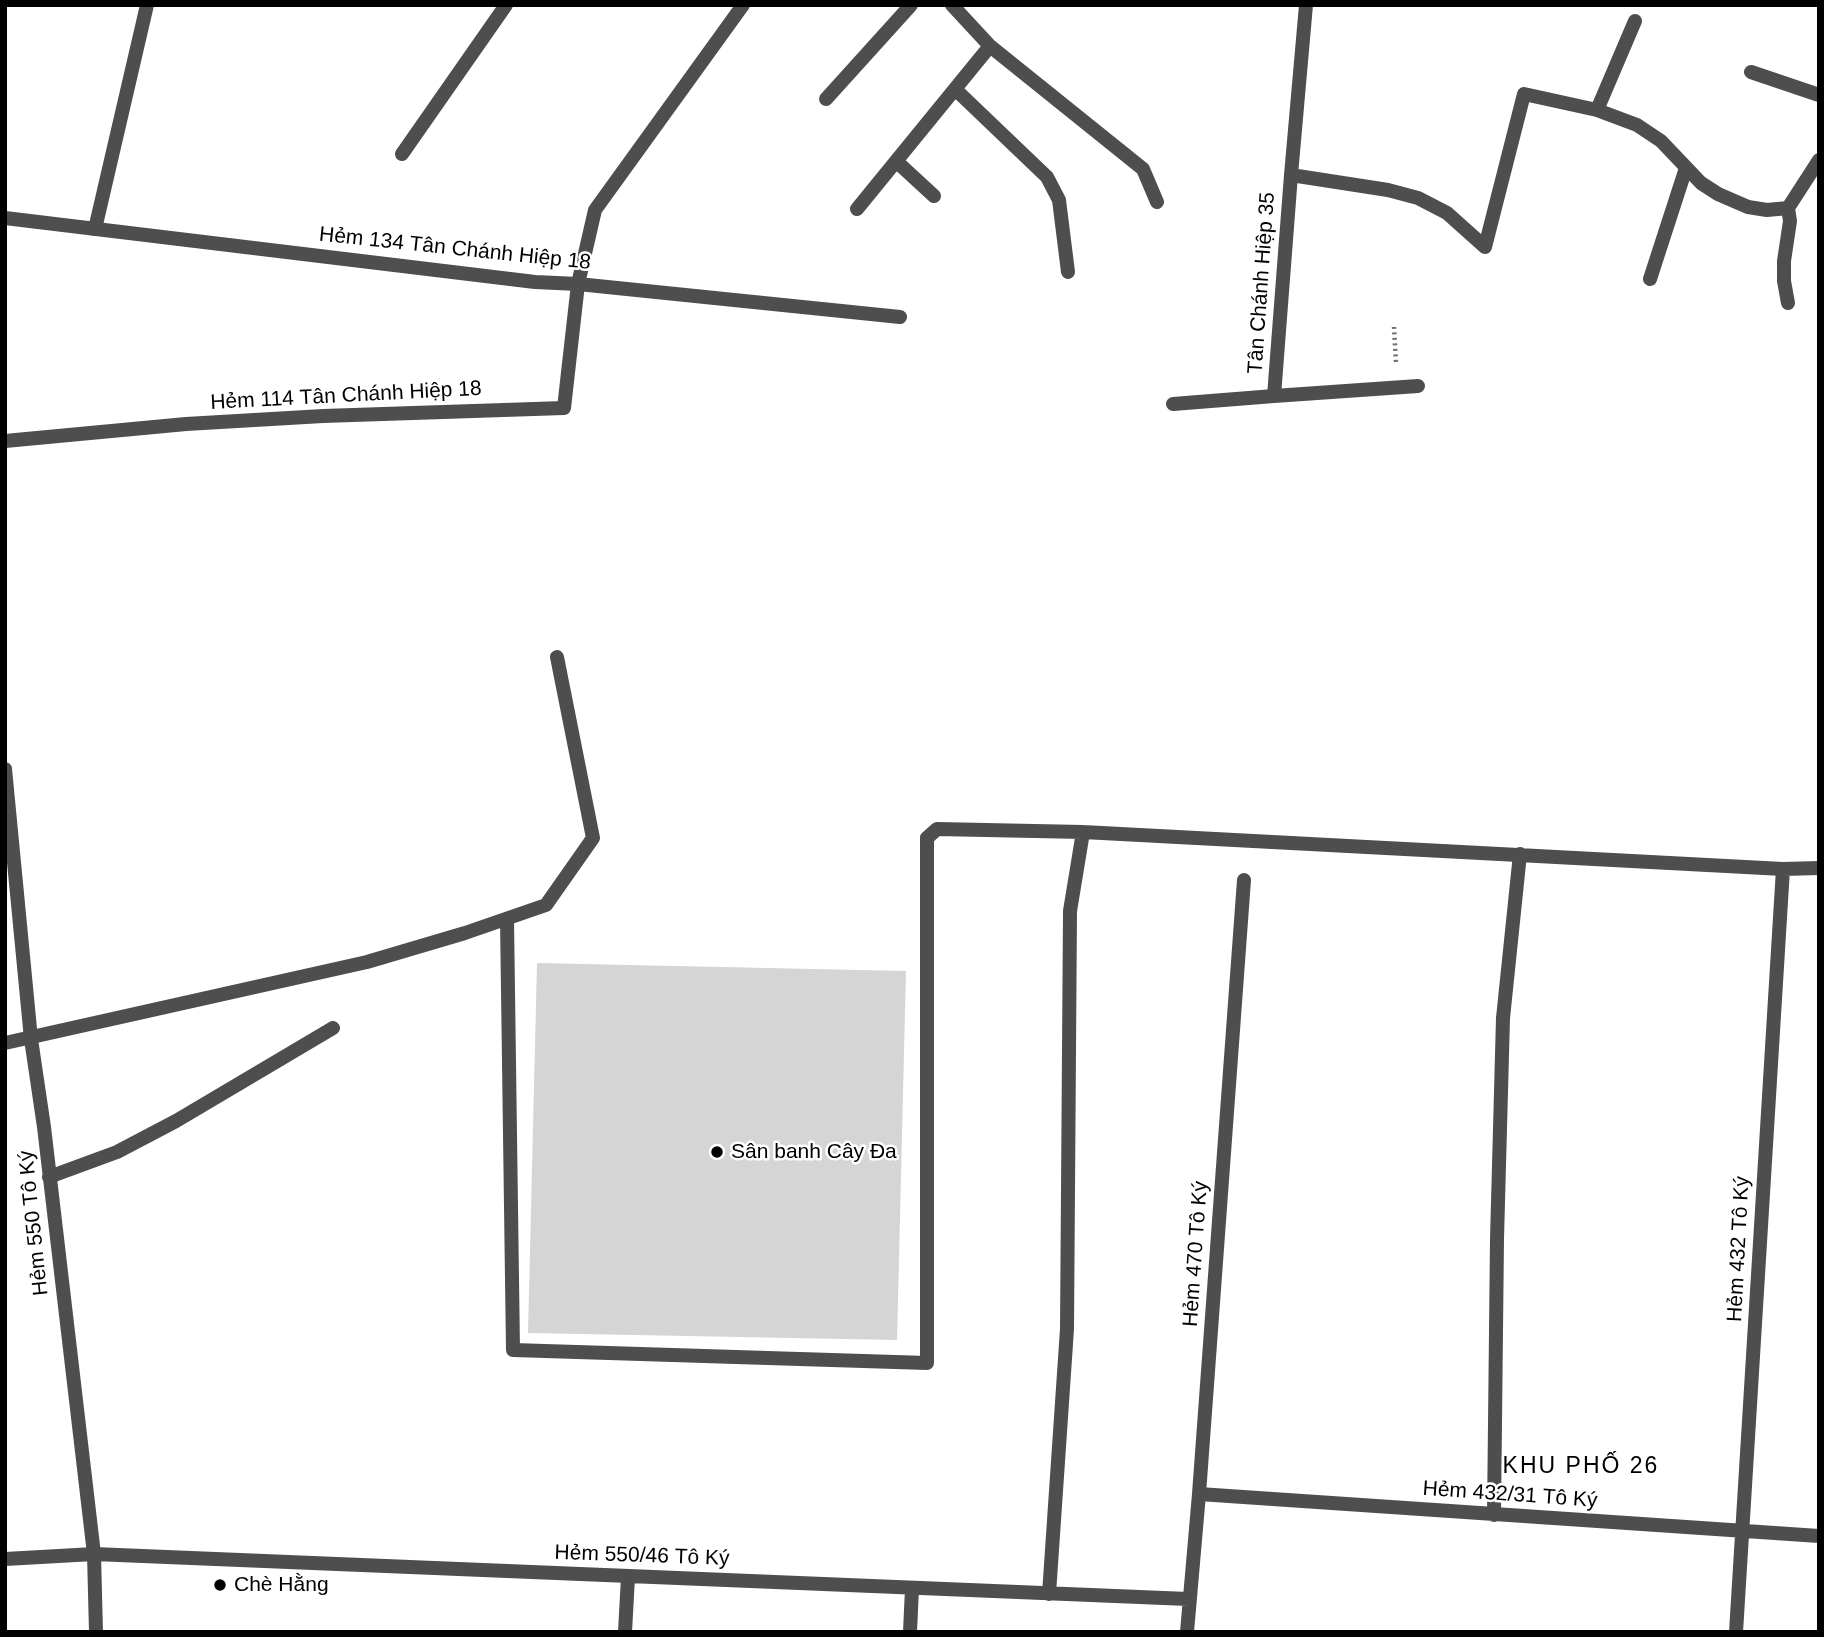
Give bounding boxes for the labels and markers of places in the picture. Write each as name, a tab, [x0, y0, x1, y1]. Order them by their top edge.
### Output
place label: Sân banh Cây Đa	[731, 1139, 897, 1165]
marker: Sân banh Cây Đa	[709, 1144, 725, 1160]
place label: Chè Hằng	[234, 1572, 329, 1598]
marker: Chè Hằng	[212, 1577, 228, 1593]

